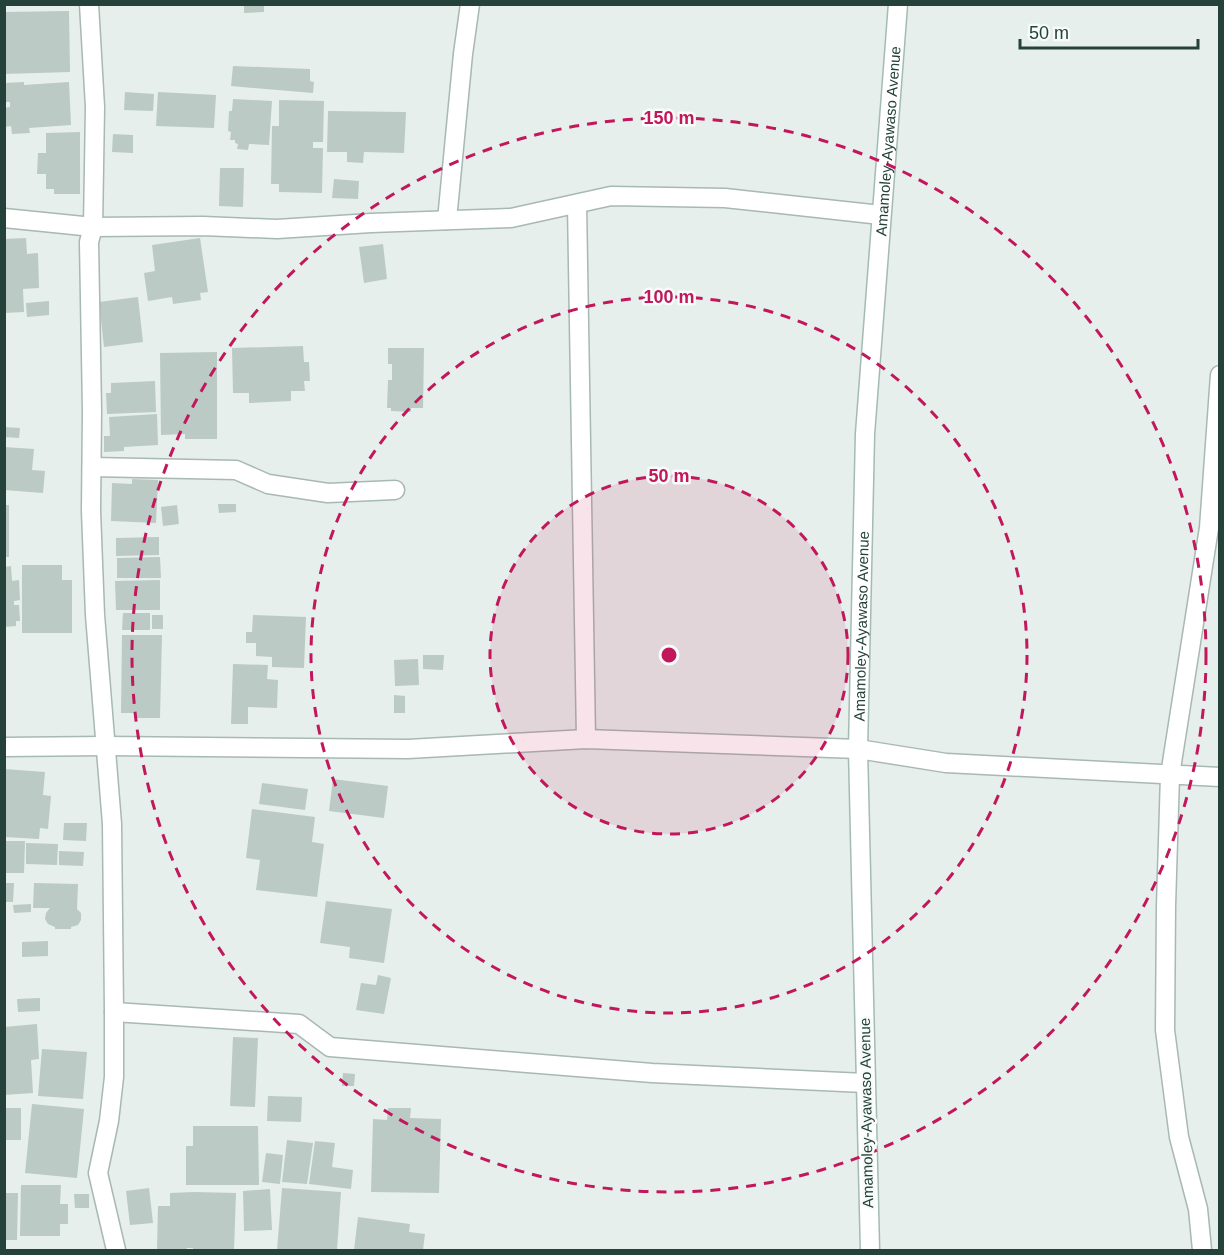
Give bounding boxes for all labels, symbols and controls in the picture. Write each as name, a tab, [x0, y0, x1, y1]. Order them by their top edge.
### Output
scale bar	[1020, 12, 1198, 50]
text: 50 m	[1029, 23, 1069, 43]
street label: Amamoley-Ayawaso Avenue	[872, 45, 903, 237]
text: 150 m	[643, 108, 695, 128]
text: 100 m	[643, 287, 695, 307]
text: 50 m	[648, 466, 690, 486]
street label: Amamoley-Ayawaso Avenue	[850, 531, 871, 722]
centre of rings	[659, 645, 679, 665]
street label: Amamoley-Ayawaso Avenue	[856, 1018, 876, 1208]

